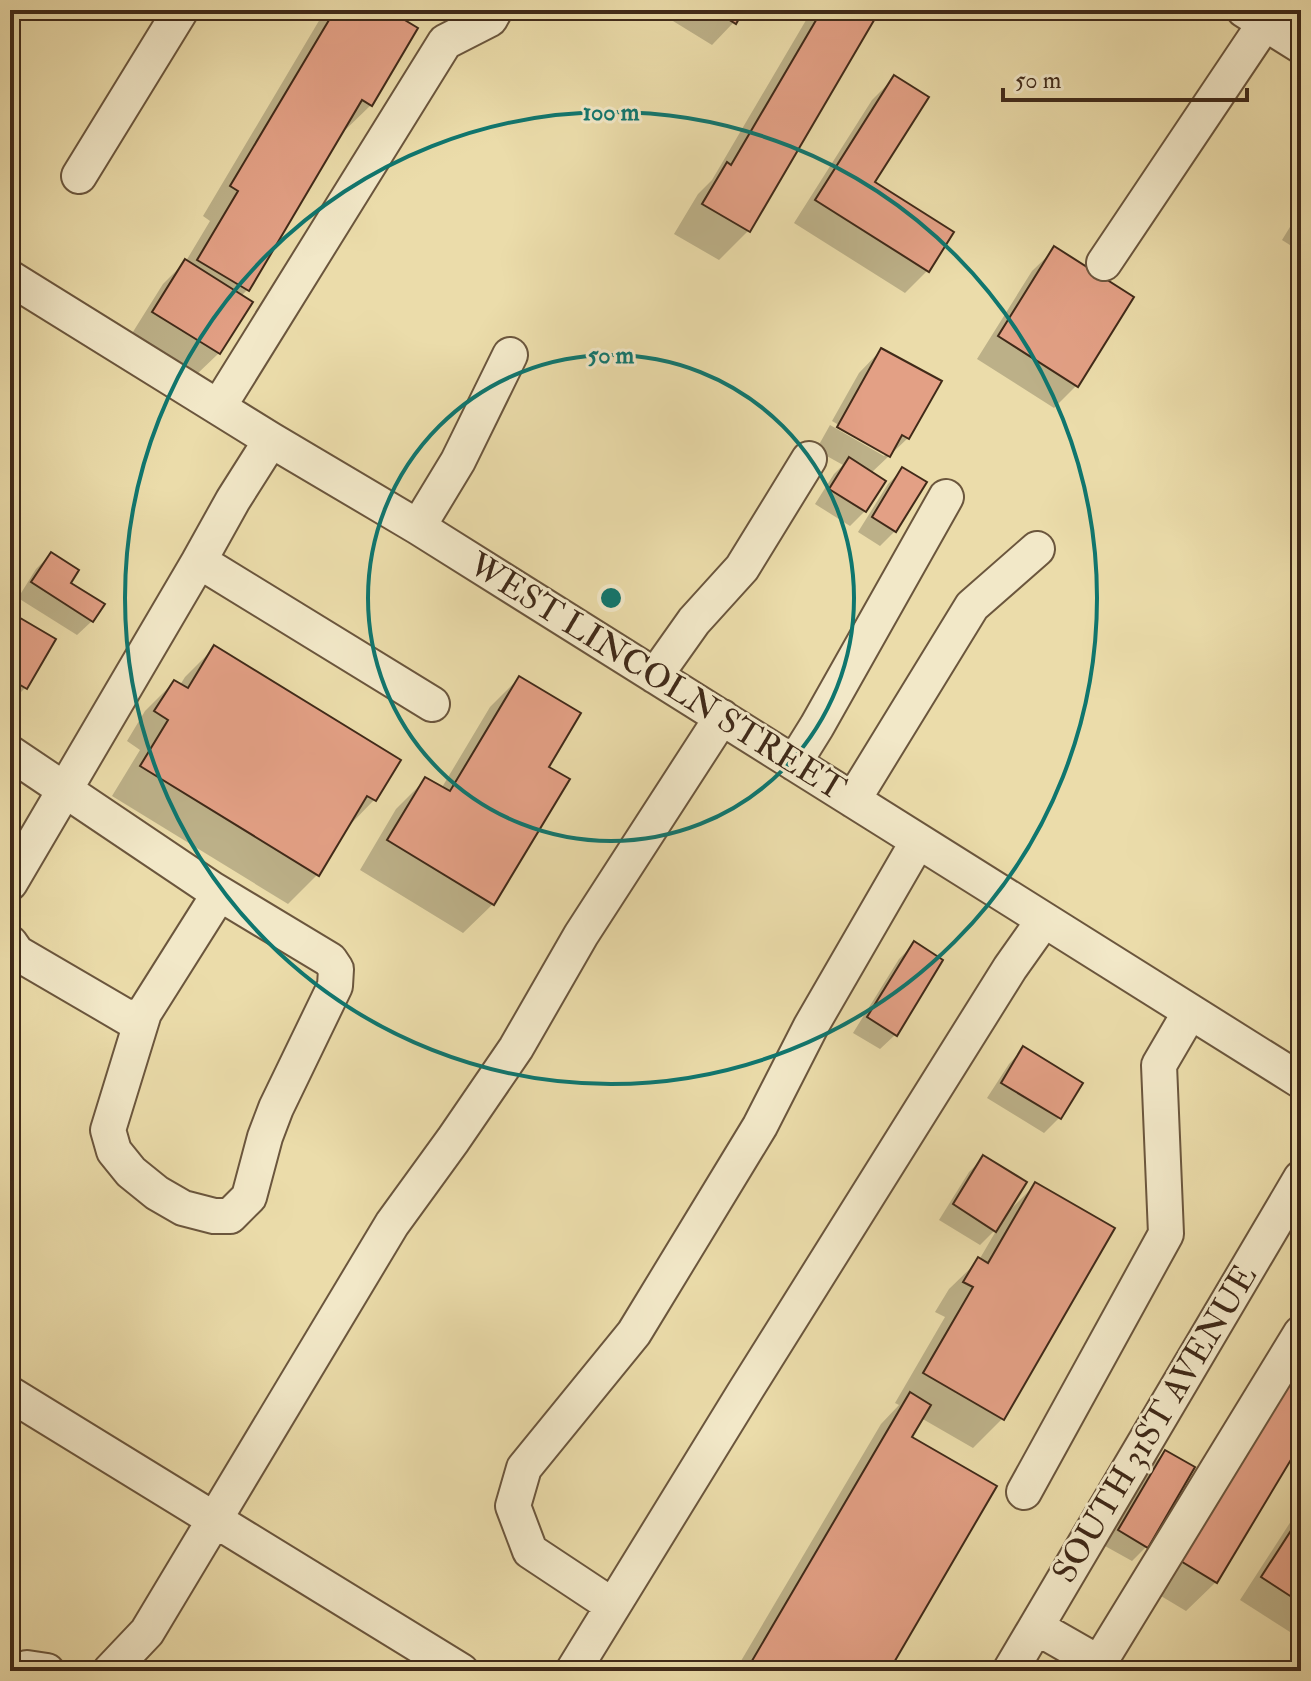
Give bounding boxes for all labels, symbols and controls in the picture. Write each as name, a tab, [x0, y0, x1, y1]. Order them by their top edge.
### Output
scale bar	[1003, 52, 1247, 102]
text: 50 m	[1015, 65, 1062, 96]
text: 100 m	[583, 97, 640, 128]
text: 50 m	[588, 340, 635, 371]
street label: WEST LINCOLN STREET	[460, 543, 853, 811]
centre of rings	[597, 584, 625, 612]
street label: SOUTH 31ST AVENUE	[1043, 1257, 1267, 1591]

